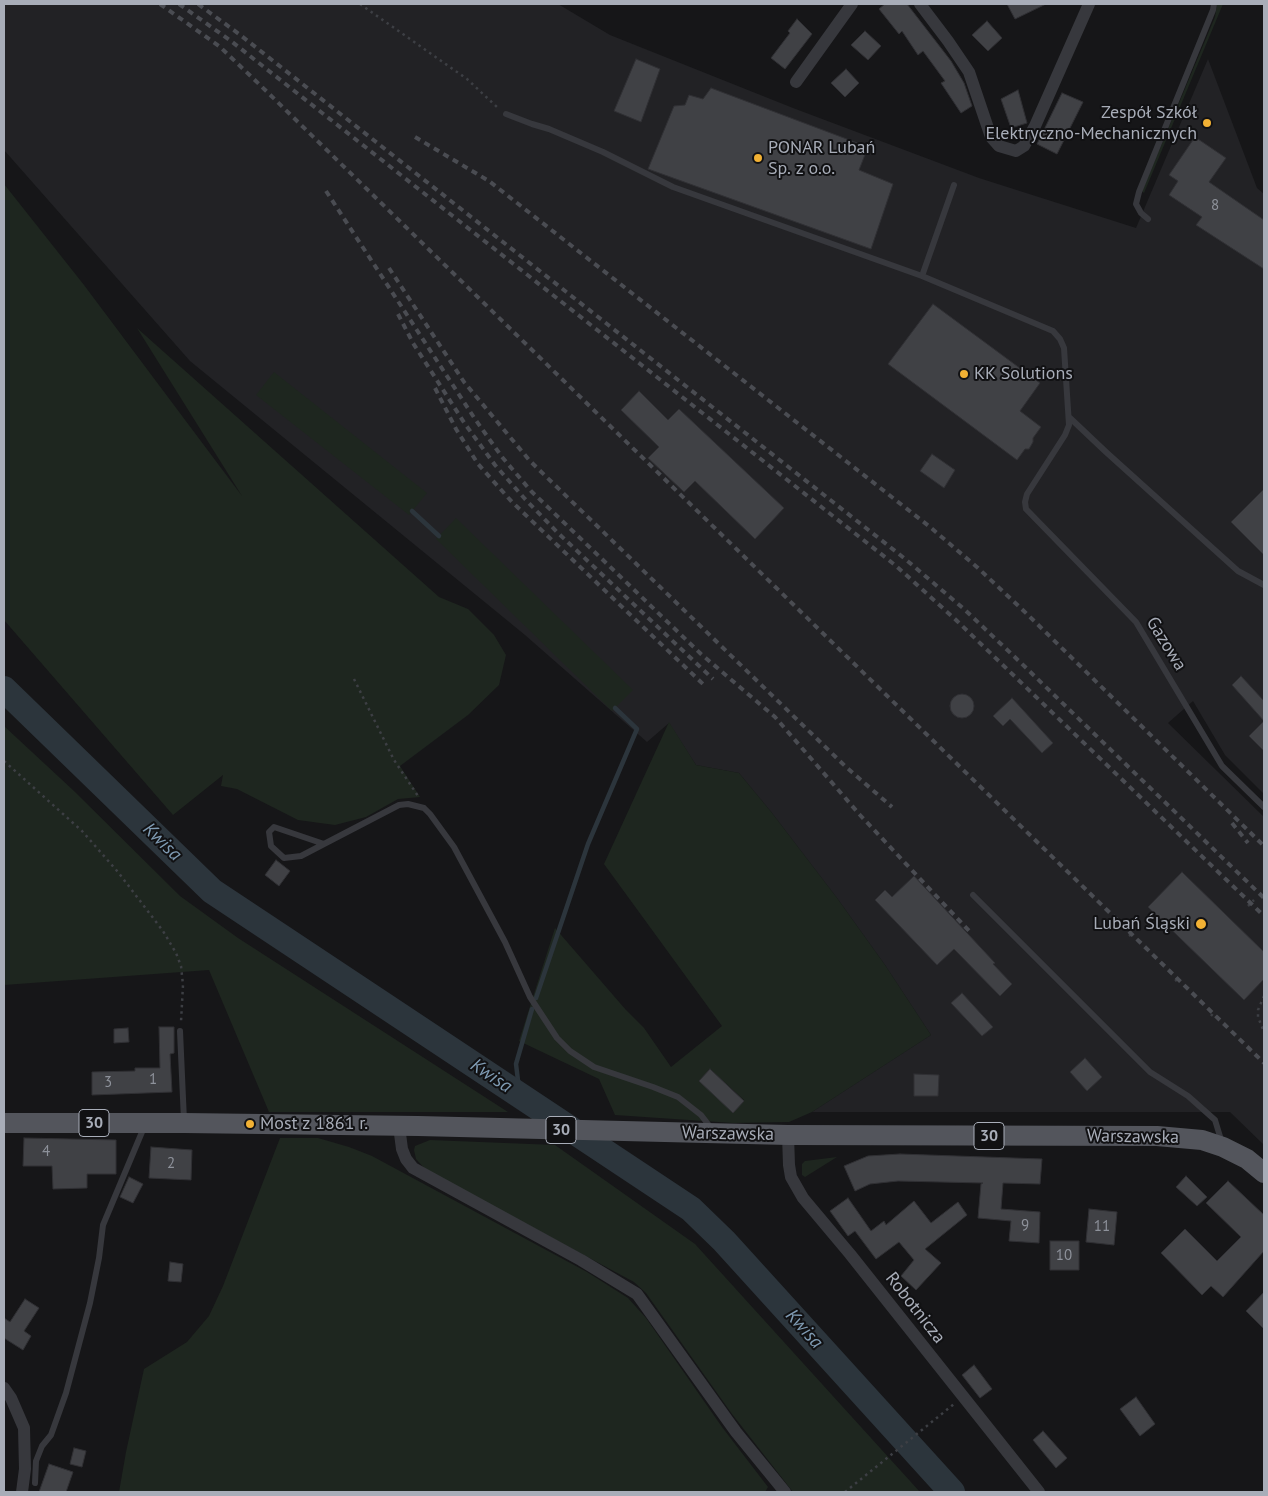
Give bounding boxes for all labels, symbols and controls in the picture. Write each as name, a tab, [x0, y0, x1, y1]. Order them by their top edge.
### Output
place label: Zespół Szkół Elektryczno-Mechanicznych	[985, 102, 1197, 144]
marker: Zespół Szkół Elektryczno-Mechanicznych	[1201, 117, 1213, 129]
place label: PONAR Lubań Sp. z o.o.	[768, 137, 875, 180]
marker: PONAR Lubań Sp. z o.o.	[752, 152, 764, 164]
house number: 8	[1211, 197, 1219, 215]
place label: KK Solutions	[974, 363, 1073, 385]
marker: KK Solutions	[958, 368, 970, 380]
street label: Gazowa	[1141, 613, 1191, 675]
water label: Kwisa	[138, 818, 186, 866]
place label: Lubań Śląski	[1093, 913, 1190, 935]
marker: Lubań Śląski	[1194, 917, 1208, 931]
water label: Kwisa	[466, 1054, 516, 1098]
house number: 1	[149, 1071, 157, 1089]
house number: 3	[104, 1074, 112, 1092]
road number: 30	[79, 1110, 109, 1136]
place label: Most z 1861 r.	[260, 1113, 368, 1135]
road number: 30	[546, 1116, 576, 1144]
marker: Most z 1861 r.	[244, 1118, 256, 1130]
street label: Warszawska	[682, 1122, 774, 1146]
road number: 30	[974, 1122, 1004, 1150]
street label: Warszawska	[1087, 1125, 1179, 1149]
house number: 4	[42, 1143, 50, 1161]
house number: 2	[167, 1155, 175, 1173]
house number: 9	[1021, 1217, 1029, 1235]
house number: 11	[1094, 1218, 1110, 1236]
house number: 10	[1056, 1247, 1072, 1265]
street label: Robotnicza	[880, 1268, 950, 1348]
water label: Kwisa	[780, 1305, 828, 1353]

